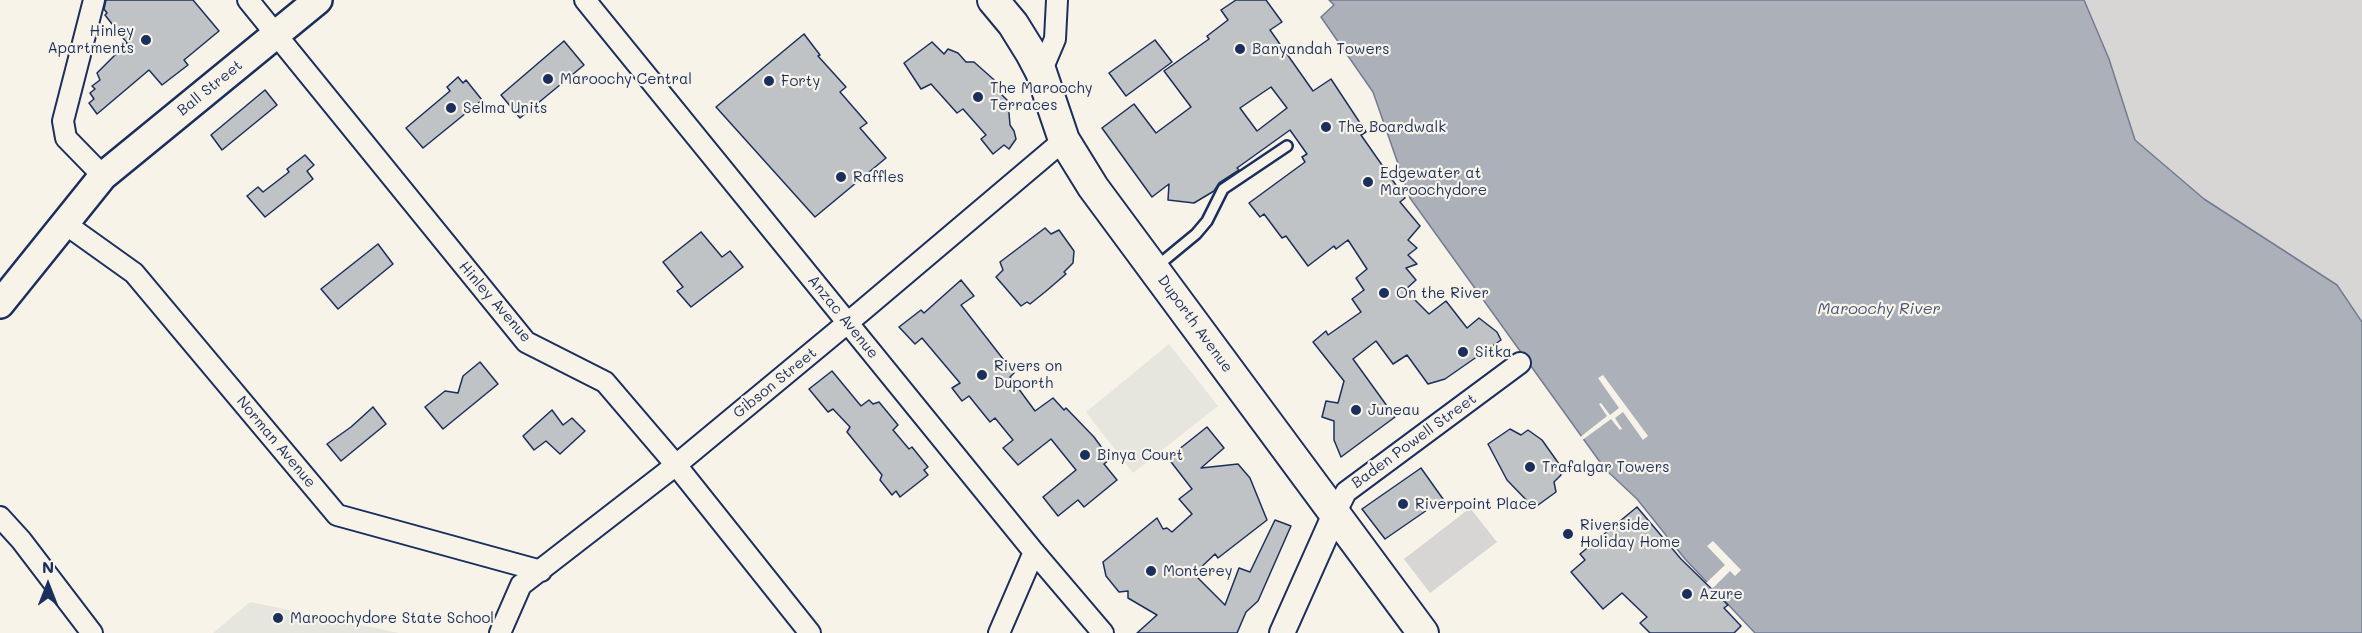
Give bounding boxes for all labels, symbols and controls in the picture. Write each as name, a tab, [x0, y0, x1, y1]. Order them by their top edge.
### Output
place label: Hinley Apartments	[47, 22, 134, 57]
marker: Hinley Apartments	[139, 33, 153, 47]
place label: Banyandah Towers	[1252, 40, 1390, 58]
marker: Banyandah Towers	[1233, 42, 1247, 56]
street label: Ball Street	[174, 56, 246, 120]
place label: Maroochy Central	[560, 70, 692, 88]
marker: Maroochy Central	[541, 72, 555, 86]
place label: Forty	[781, 72, 820, 90]
marker: Forty	[762, 74, 776, 88]
place label: The Maroochy Terraces	[990, 79, 1093, 114]
marker: The Maroochy Terraces	[971, 90, 985, 104]
place label: Selma Units	[463, 99, 547, 117]
marker: Selma Units	[444, 101, 458, 115]
place label: The Boardwalk	[1338, 118, 1446, 136]
marker: The Boardwalk	[1319, 120, 1333, 134]
place label: Edgewater at Maroochydore	[1380, 164, 1487, 199]
place label: Raffles	[853, 168, 904, 186]
marker: Raffles	[834, 170, 848, 184]
marker: Edgewater at Maroochydore	[1361, 175, 1375, 189]
street label: Hinley Avenue	[455, 258, 535, 346]
street label: Anzac Avenue	[804, 272, 882, 362]
street label: Duporth Avenue	[1154, 272, 1236, 376]
place label: On the River	[1396, 284, 1489, 302]
marker: On the River	[1377, 286, 1391, 300]
water label: Maroochy River	[1817, 299, 1941, 319]
place label: Sitka	[1475, 343, 1512, 361]
street label: Gibson Street	[730, 344, 820, 422]
marker: Sitka	[1456, 345, 1470, 359]
place label: Rivers on Duporth	[994, 357, 1062, 392]
marker: Rivers on Duporth	[975, 368, 989, 382]
street label: Baden Powell Street	[1348, 390, 1480, 492]
street label: Norman Avenue	[233, 393, 319, 491]
place label: Juneau	[1368, 401, 1420, 419]
marker: Juneau	[1349, 403, 1363, 417]
place label: Binya Court	[1097, 446, 1183, 464]
marker: Binya Court	[1078, 448, 1092, 462]
place label: Trafalgar Towers	[1542, 458, 1670, 476]
marker: Trafalgar Towers	[1523, 460, 1537, 474]
place label: Riverpoint Place	[1415, 495, 1537, 513]
marker: Riverpoint Place	[1396, 497, 1410, 511]
place label: Riverside Holiday Home	[1580, 516, 1680, 551]
marker: Riverside Holiday Home	[1561, 527, 1575, 541]
north arrow	[18, 555, 78, 615]
text: N	[42, 556, 54, 577]
place label: Monterey	[1163, 562, 1233, 580]
marker: Monterey	[1144, 564, 1158, 578]
place label: Azure	[1699, 585, 1743, 603]
marker: Azure	[1680, 587, 1694, 601]
place label: Maroochydore State School	[290, 609, 494, 627]
marker: Maroochydore State School	[271, 611, 285, 625]

